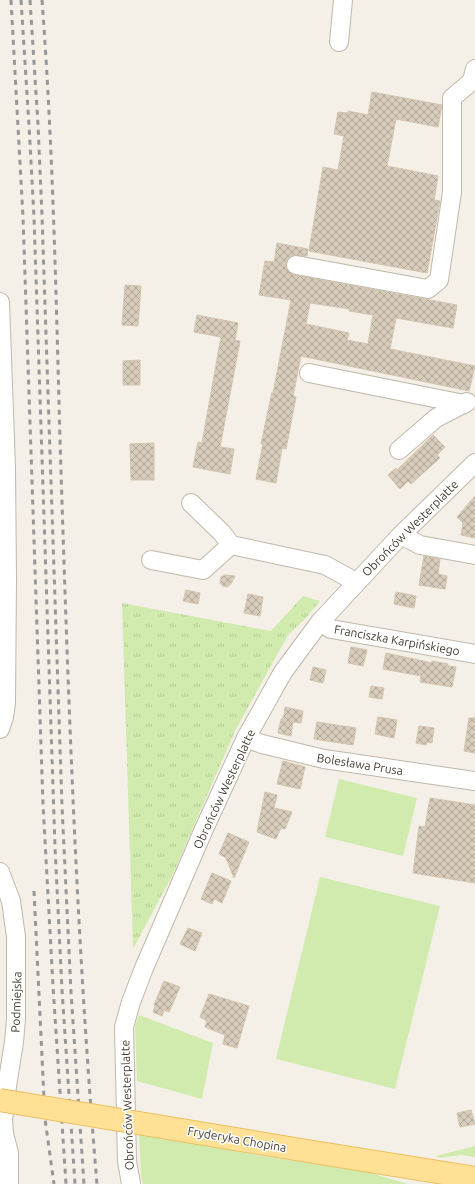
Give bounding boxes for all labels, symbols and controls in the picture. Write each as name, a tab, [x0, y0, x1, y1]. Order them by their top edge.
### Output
street label: Obrońców Westerplatte	[359, 477, 461, 579]
street label: Franciszka Karpińskiego	[333, 623, 461, 657]
street label: Obrońców Westerplatte	[191, 727, 257, 851]
street label: Bolesława Prusa	[316, 751, 404, 777]
street label: Podmiejska	[8, 971, 24, 1033]
street label: Obrońców Westerplatte	[118, 1040, 136, 1170]
street label: Fryderyka Chopina	[187, 1124, 287, 1154]

